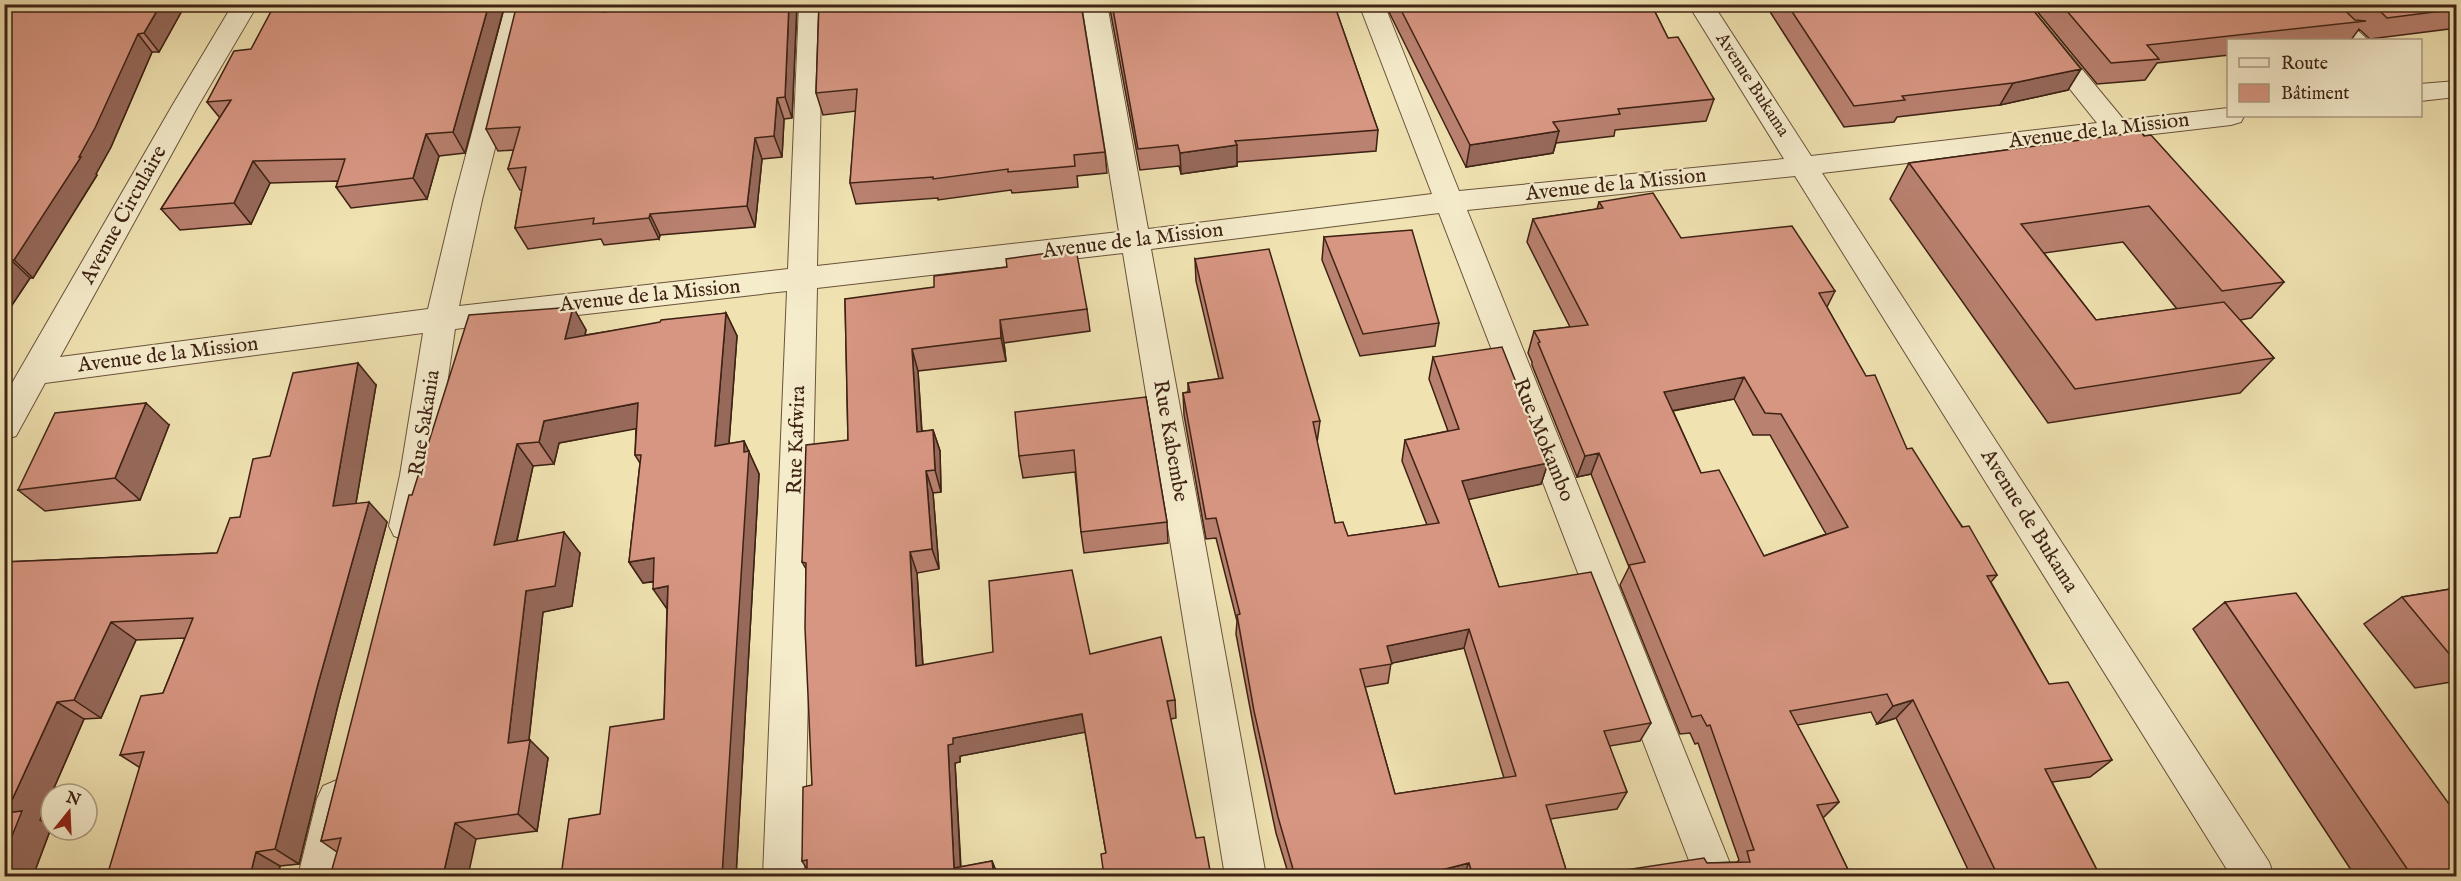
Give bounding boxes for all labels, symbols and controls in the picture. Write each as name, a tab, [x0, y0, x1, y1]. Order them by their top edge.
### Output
street label: Avenue Bukama	[1709, 28, 1794, 141]
legend	[2227, 39, 2422, 117]
text: Route	[2281, 53, 2328, 76]
text: Bâtiment	[2281, 83, 2350, 106]
street label: Avenue de la Mission	[2006, 107, 2191, 156]
street label: Avenue Circulaire	[74, 140, 173, 290]
street label: Avenue de la Mission	[1523, 162, 1708, 208]
street label: Avenue de la Mission	[1040, 217, 1225, 266]
street label: Avenue de la Mission	[557, 273, 742, 319]
street label: Avenue de la Mission	[75, 331, 260, 380]
street label: Rue Sakania	[403, 367, 447, 478]
street label: Rue Mokambo	[1506, 374, 1580, 506]
street label: Rue Kabembe	[1146, 378, 1194, 504]
street label: Rue Kafwira	[782, 384, 812, 495]
street label: Avenue de Bukama	[1973, 443, 2085, 599]
north arrow	[39, 782, 99, 842]
text: N	[62, 788, 83, 811]

